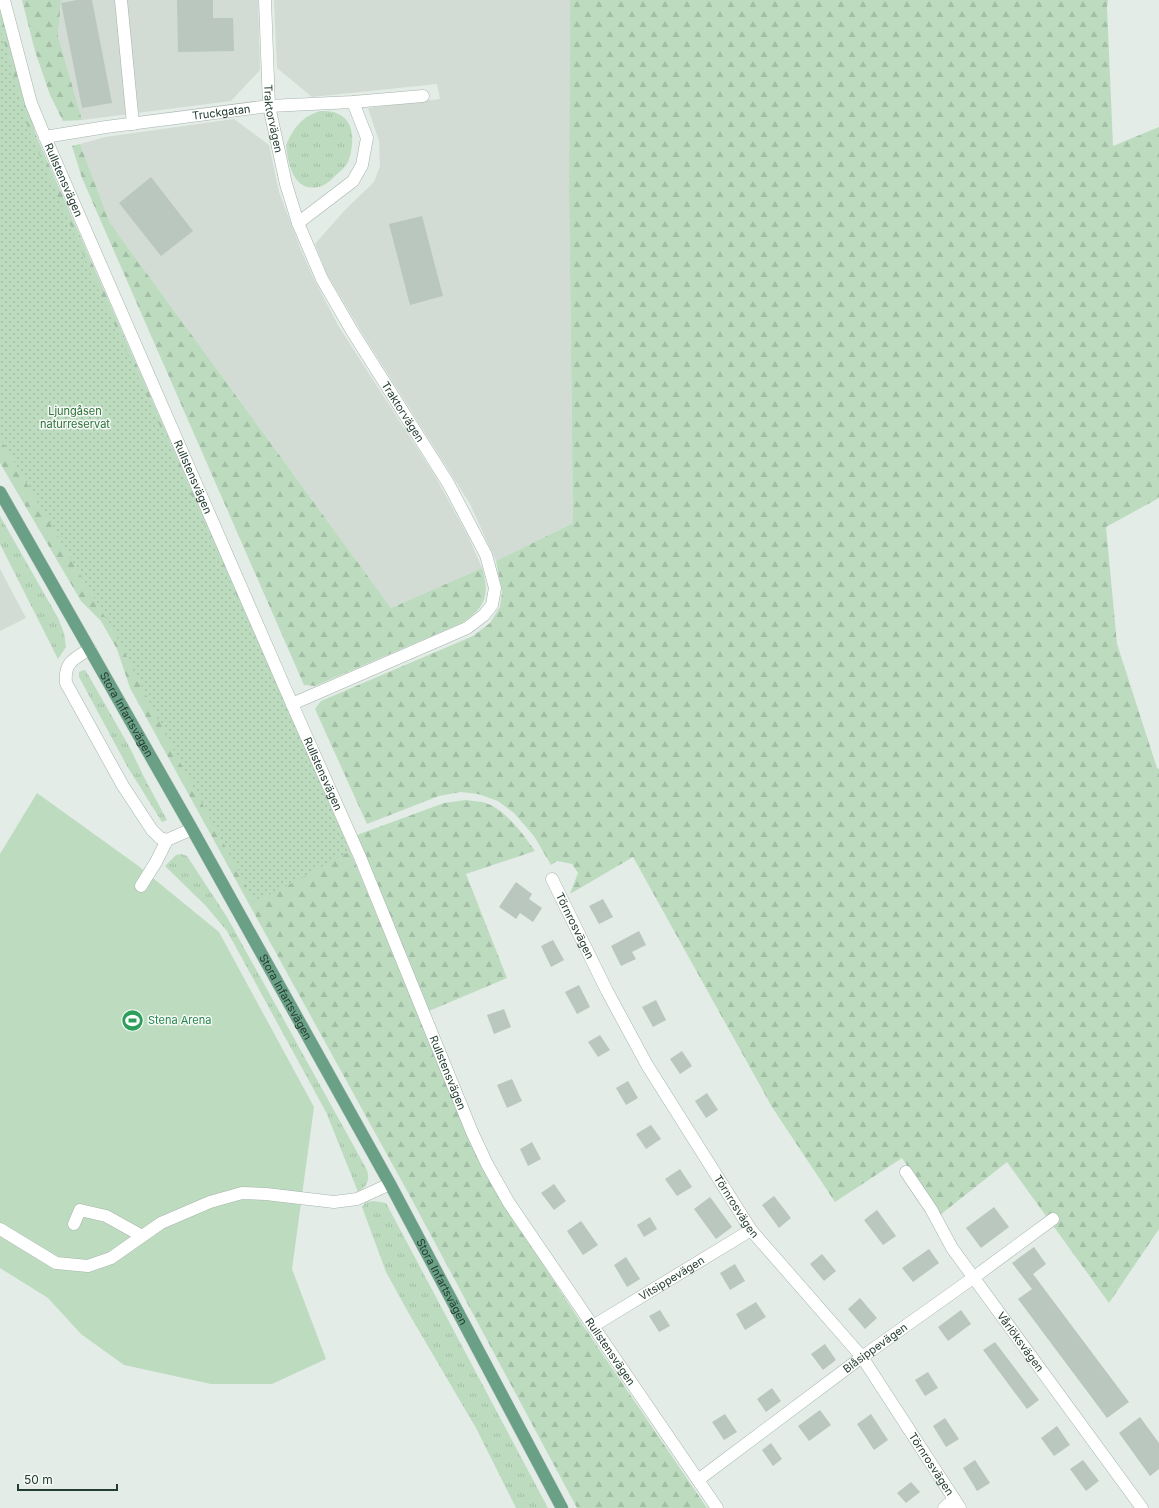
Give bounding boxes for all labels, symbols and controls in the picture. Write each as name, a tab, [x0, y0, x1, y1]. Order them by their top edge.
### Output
street label: Traktorvägen	[261, 84, 286, 154]
street label: Truckgatan	[191, 101, 251, 123]
street label: Rullstensvägen	[41, 141, 86, 219]
street label: Traktorvägen	[378, 379, 427, 445]
park label: Ljungåsen naturreservat	[40, 404, 110, 431]
street label: Rullstensvägen	[171, 438, 215, 516]
street label: Stora Infartsvägen	[97, 669, 157, 760]
street label: Rullstensvägen	[301, 735, 345, 813]
street label: Törnrosvägen	[553, 890, 597, 961]
street label: Stora Infartsvägen	[256, 952, 315, 1042]
sports icon: Stena Arena	[120, 1007, 146, 1033]
place label: Stena Arena	[148, 1013, 211, 1027]
street label: Rullstensvägen	[426, 1033, 469, 1112]
street label: Törnrosvägen	[711, 1172, 762, 1241]
street label: Stora Infartsvägen	[413, 1236, 471, 1327]
street label: Vitsippevägen	[636, 1253, 707, 1303]
street label: Vårlöksvägen	[994, 1309, 1047, 1374]
street label: Rullstensvägen	[582, 1315, 638, 1388]
street label: Blåsippevägen	[840, 1320, 910, 1376]
street label: Törnrosvägen	[906, 1430, 957, 1498]
scale bar	[18, 1466, 117, 1492]
text: 50 m	[24, 1472, 53, 1487]

